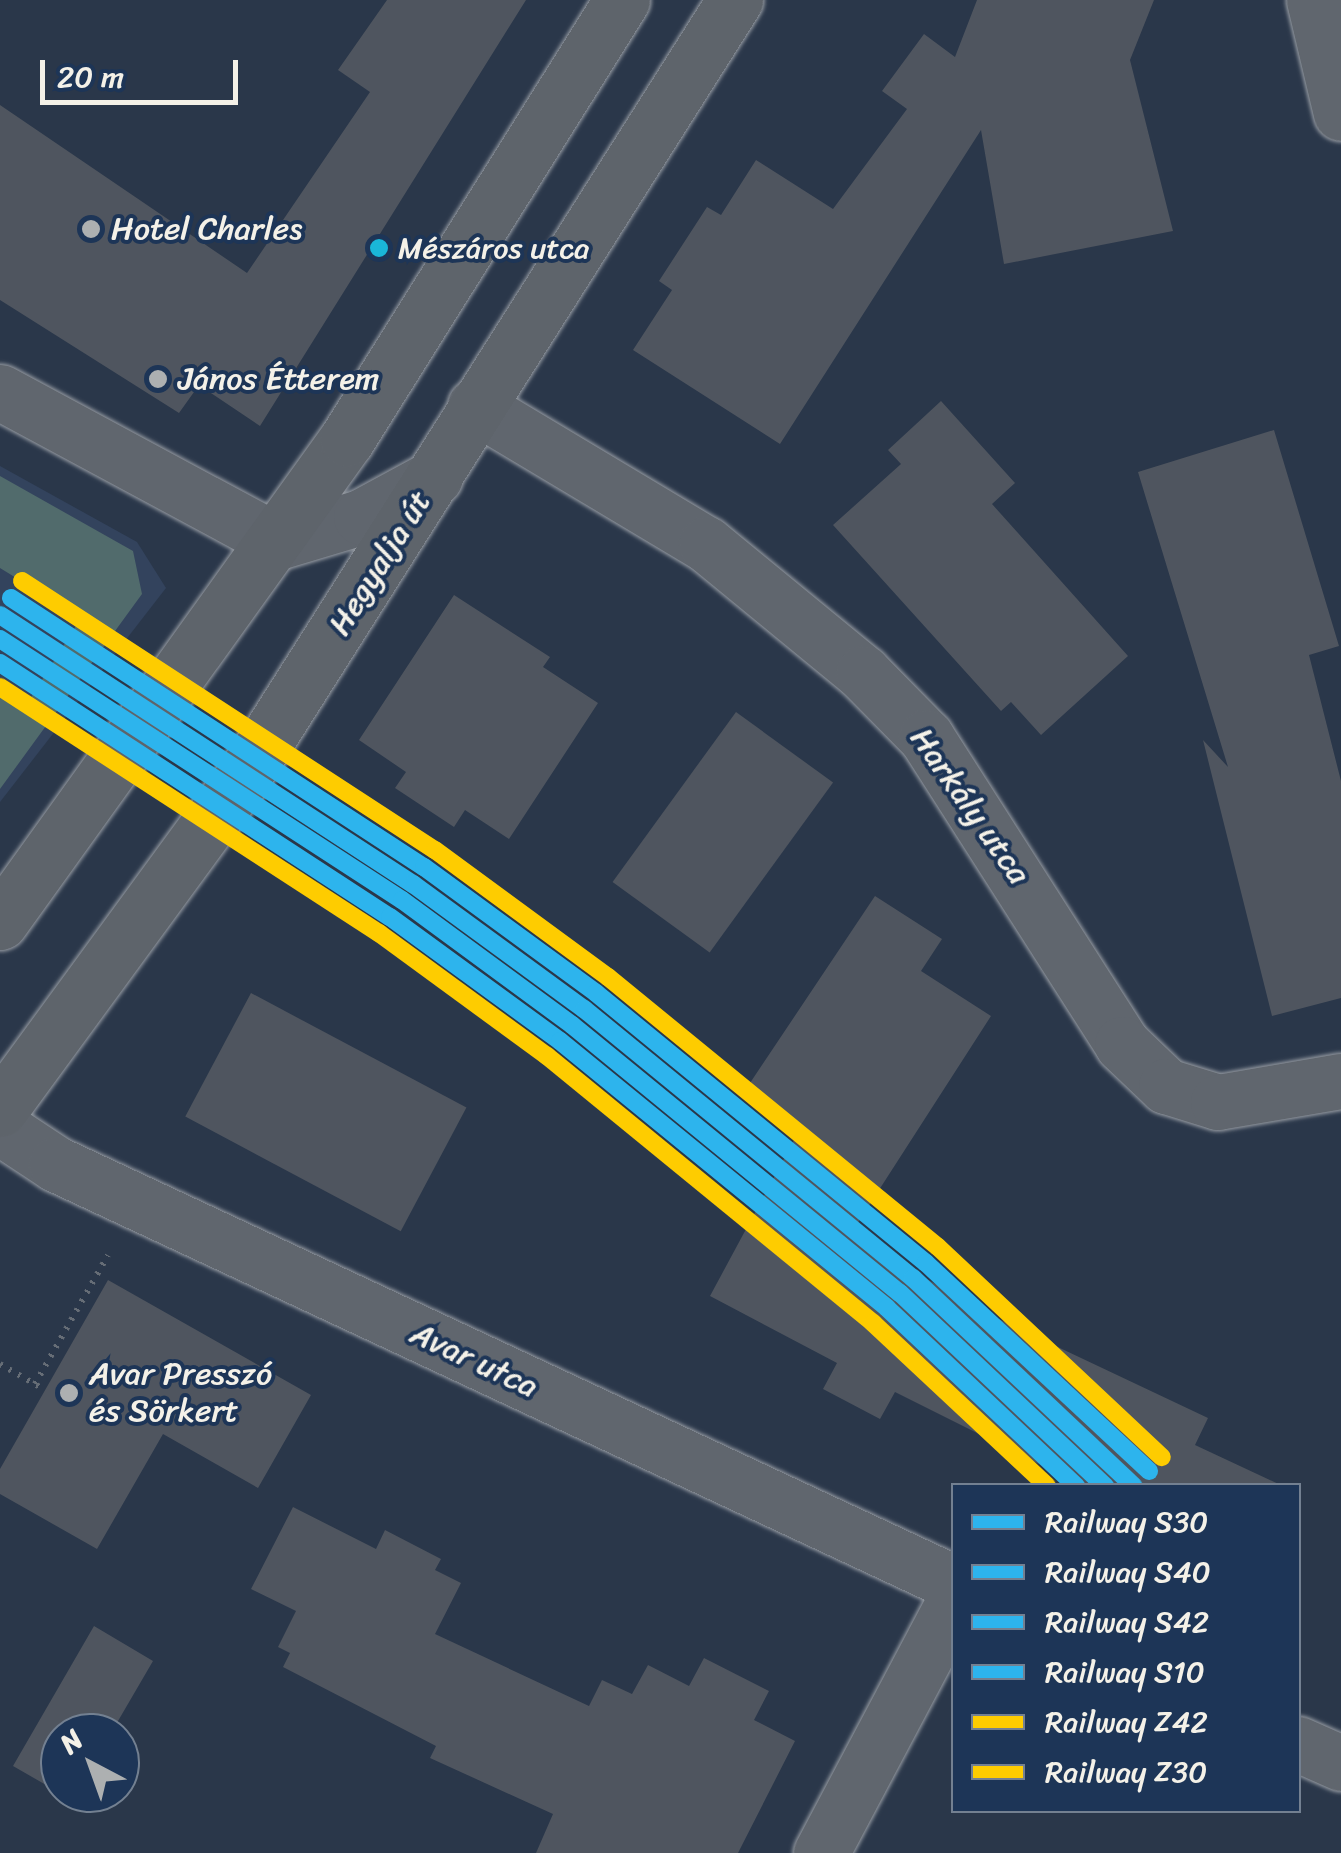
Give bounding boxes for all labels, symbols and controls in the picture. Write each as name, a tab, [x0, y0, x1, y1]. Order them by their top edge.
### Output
scale bar	[45, 40, 242, 102]
text: 20 m	[57, 50, 124, 104]
place label: Hotel Charles	[111, 210, 304, 248]
marker: Hotel Charles	[80, 218, 102, 240]
place label: Mészáros utca	[398, 230, 589, 266]
marker: Mészáros utca	[369, 238, 389, 258]
place label: János Étterem	[178, 360, 380, 398]
marker: János Étterem	[147, 368, 169, 390]
street label: Hegyalja út	[321, 484, 439, 642]
street label: Harkály utca	[902, 720, 1038, 892]
street label: Avar utca	[404, 1314, 544, 1406]
place label: Avar Presszó és Sörkert	[89, 1356, 271, 1431]
marker: Avar Presszó és Sörkert	[58, 1382, 80, 1404]
legend	[951, 1483, 1301, 1813]
text: Railway S30	[1045, 1495, 1208, 1549]
text: Railway S40	[1045, 1545, 1211, 1599]
text: Railway S42	[1045, 1595, 1209, 1649]
text: Railway S10	[1045, 1645, 1205, 1699]
text: Railway Z42	[1045, 1695, 1208, 1749]
north arrow	[40, 1713, 140, 1813]
text: N	[48, 1717, 95, 1766]
text: Railway Z30	[1045, 1745, 1207, 1799]

